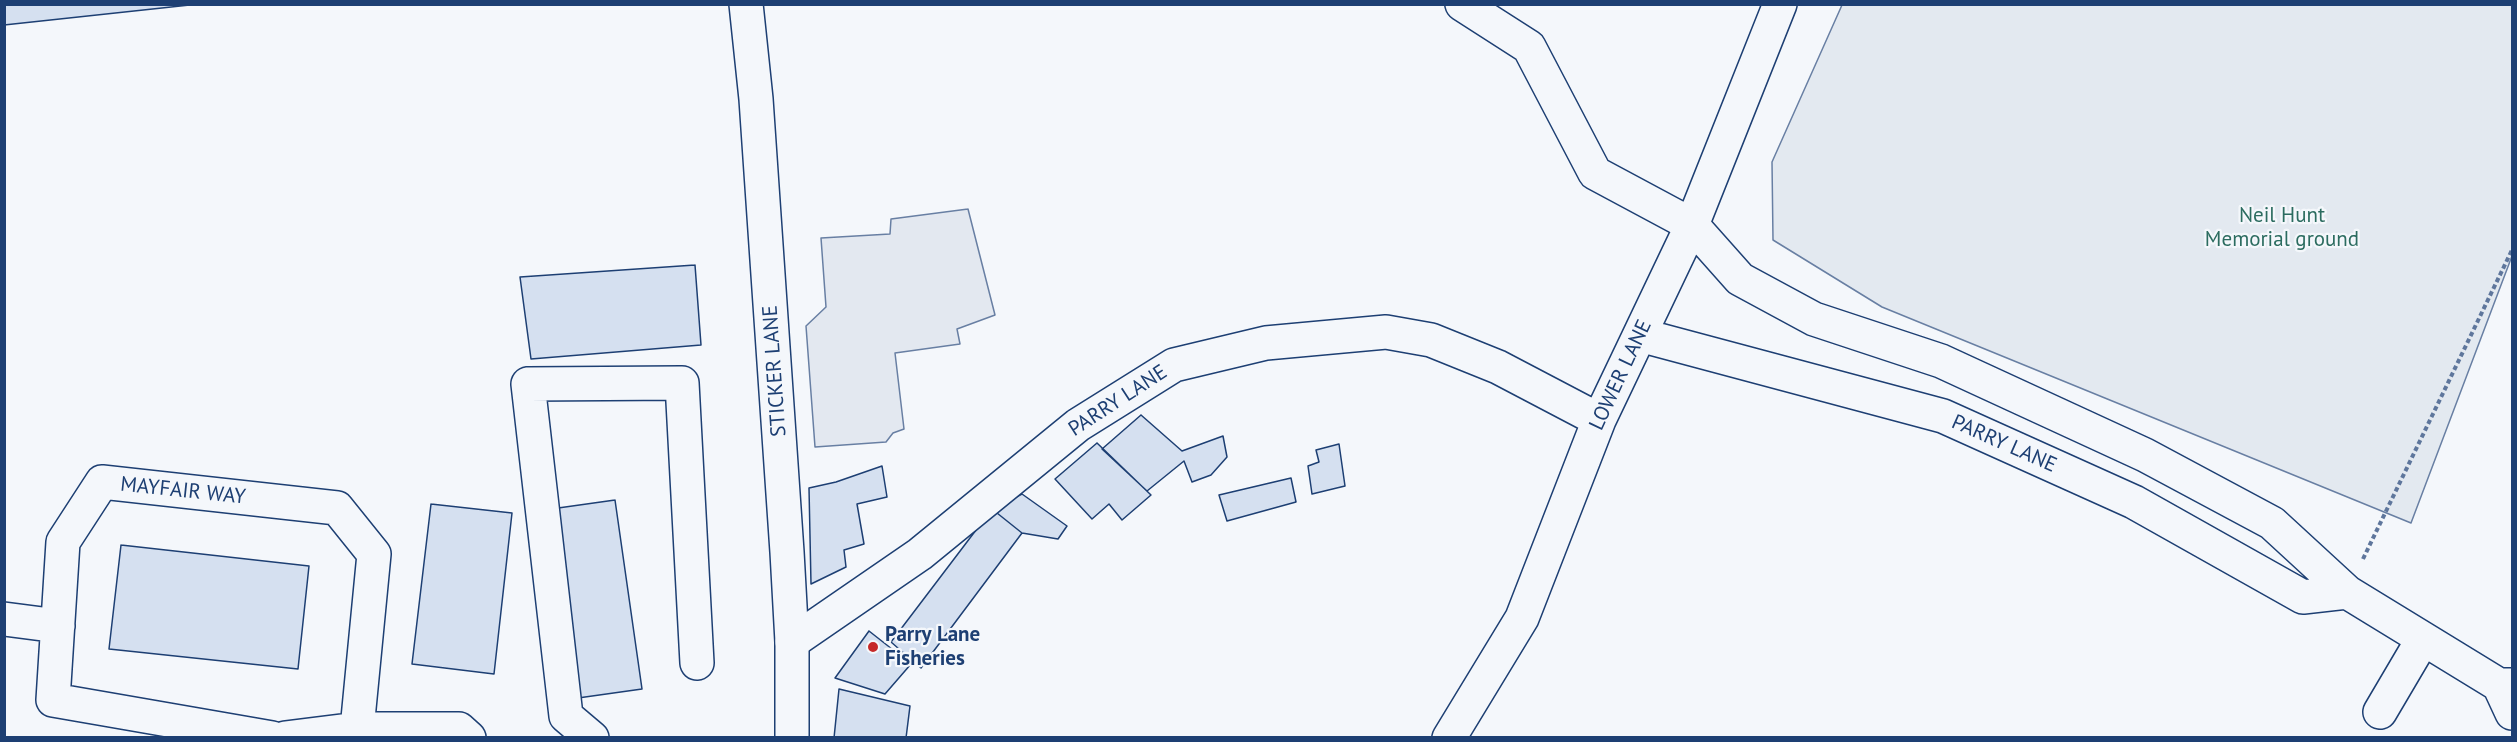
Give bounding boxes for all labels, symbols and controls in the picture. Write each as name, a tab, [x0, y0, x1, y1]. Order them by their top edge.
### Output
park label: Neil Hunt Memorial ground	[2205, 203, 2359, 253]
street label: STICKER LANE	[758, 304, 792, 438]
street label: LOWER LANE	[1584, 316, 1658, 434]
street label: PARRY LANE	[1064, 360, 1172, 442]
street label: PARRY LANE	[1948, 410, 2060, 478]
street label: MAYFAIR WAY	[119, 472, 247, 510]
place label: Parry Lane Fisheries	[885, 622, 980, 672]
marker: Parry Lane Fisheries	[866, 640, 880, 654]

